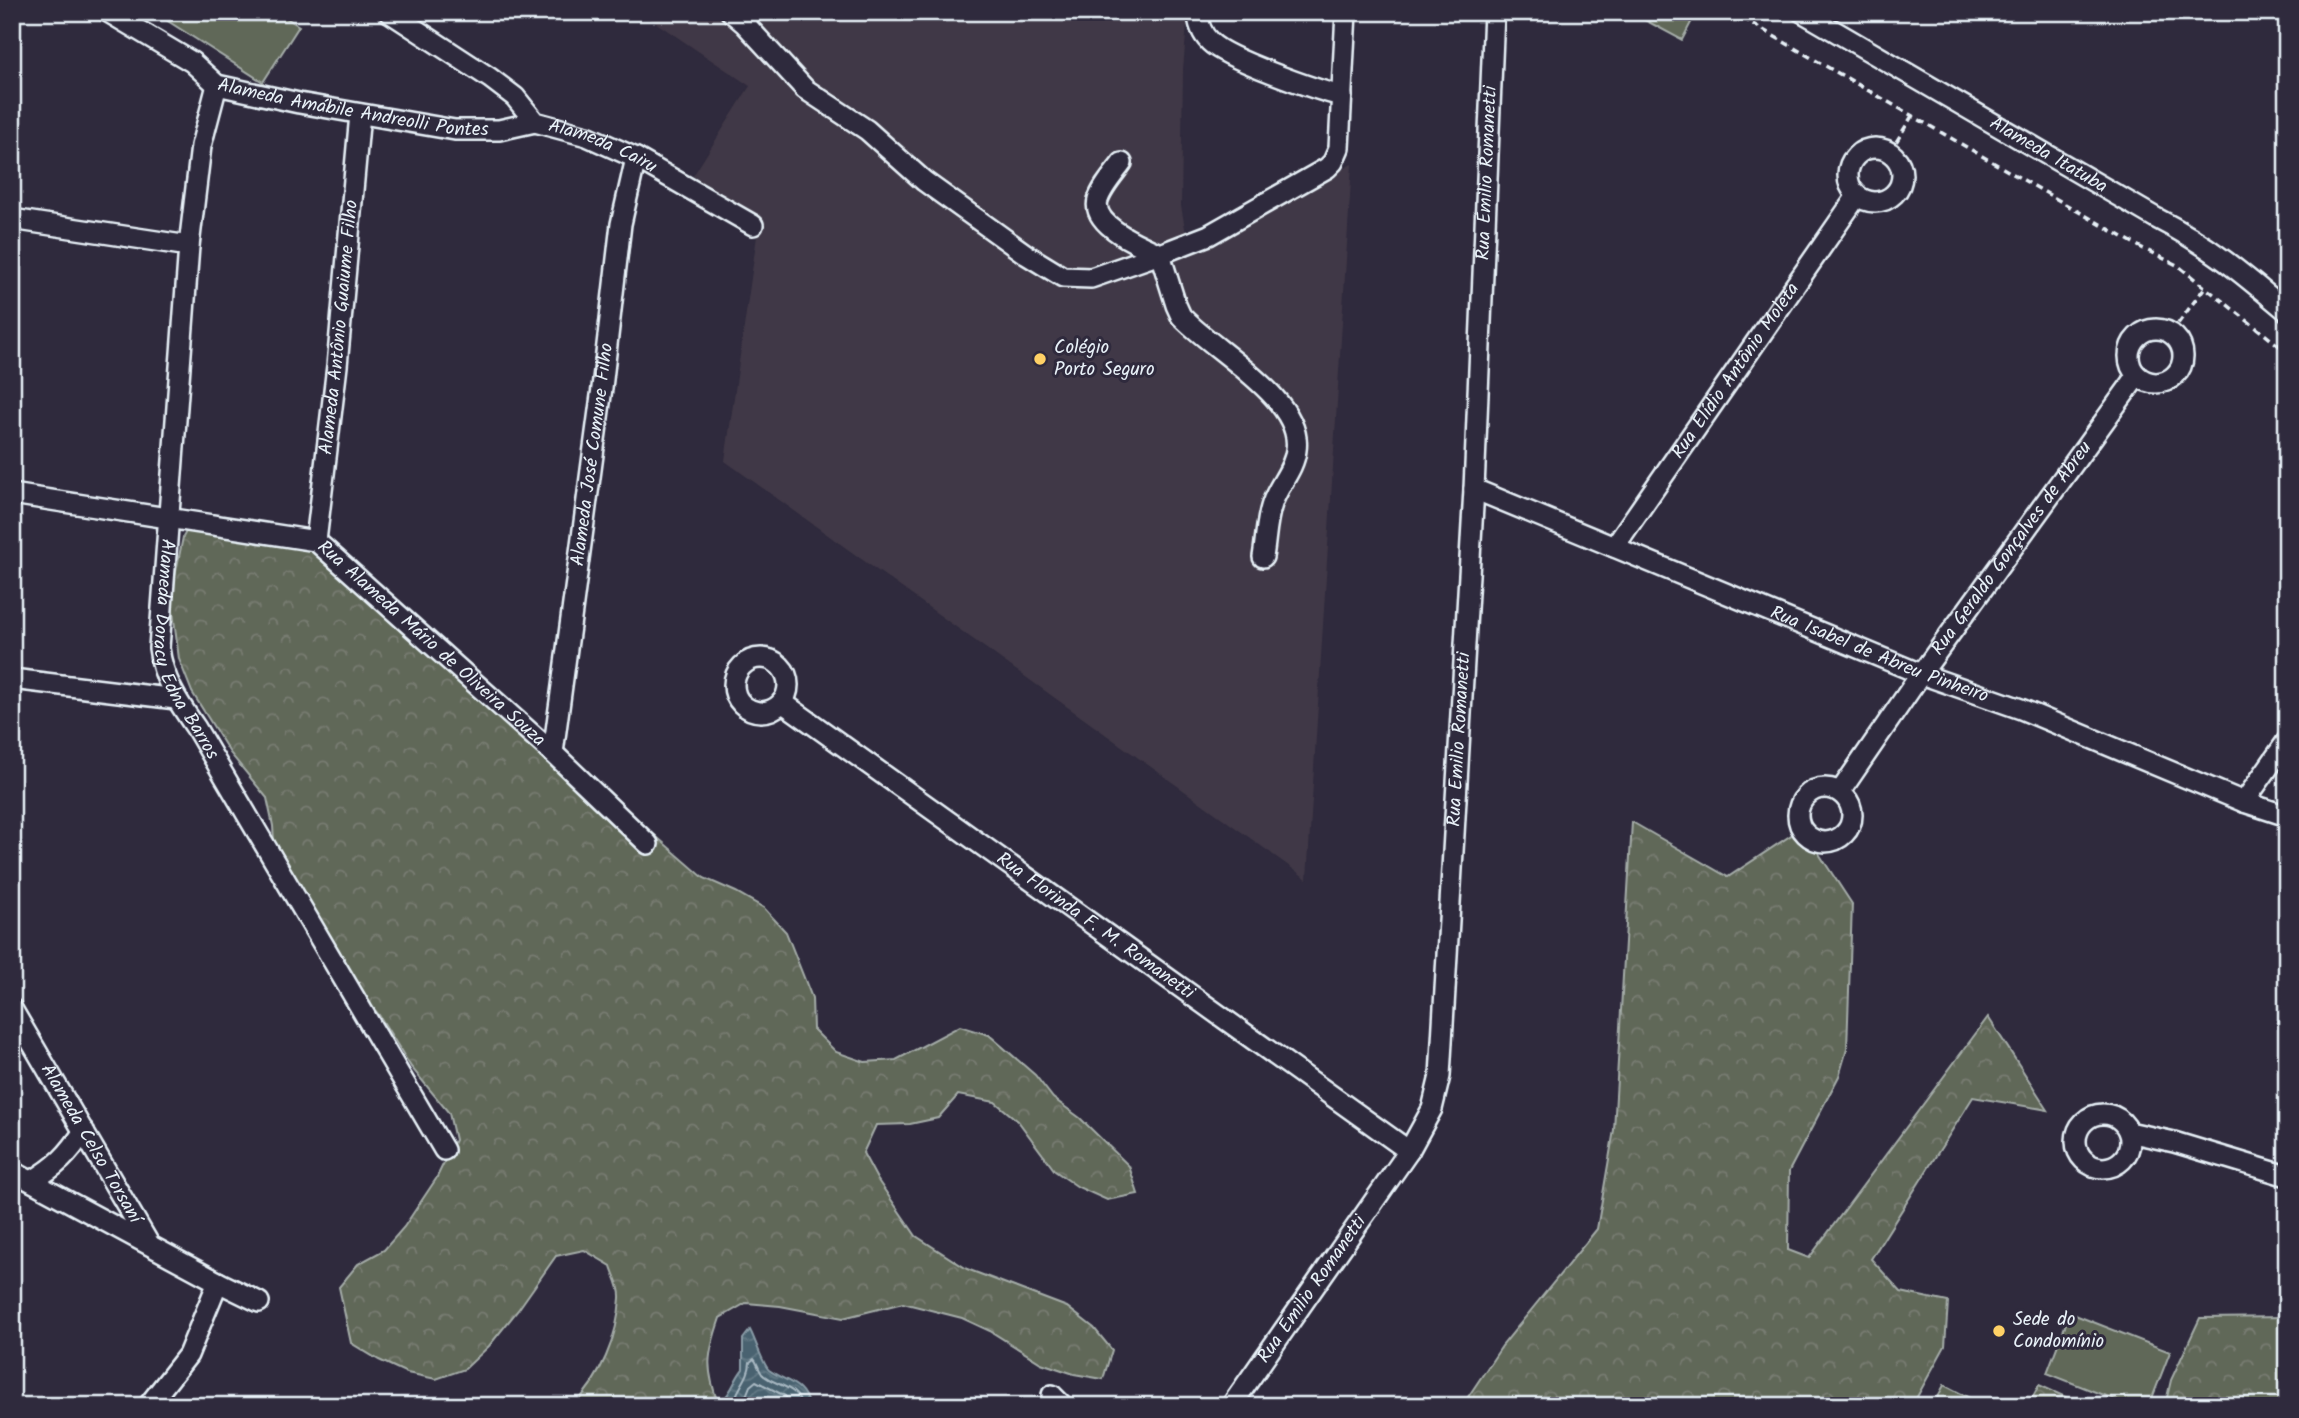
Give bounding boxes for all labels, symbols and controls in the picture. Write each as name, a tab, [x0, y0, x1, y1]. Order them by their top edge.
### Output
street label: Alameda Amábile Andreolli Pontes	[214, 71, 489, 145]
street label: Rua Emilio Romanetti	[1469, 84, 1506, 261]
street label: Alameda Itatuba	[1984, 109, 2113, 202]
street label: Alameda Cairu	[545, 111, 662, 182]
street label: Alameda Antônio Guaiume Filho	[311, 199, 367, 456]
street label: Rua Elídio Antônio Moleta	[1664, 277, 1808, 466]
place label: Colégio Porto Seguro	[1054, 333, 1155, 385]
street label: Alameda José Comune Filho	[563, 341, 622, 568]
marker: Colégio Porto Seguro	[1032, 351, 1048, 367]
street label: Rua Geraldo Gonçalves de Abreu	[1924, 435, 2100, 662]
street label: Rua Alameda Mário de Oliveira Souza	[310, 533, 552, 755]
street label: Alameda Doracy Edna Barros	[144, 537, 227, 766]
street label: Rua Isabel de Abreu Pinheiro	[1766, 598, 1993, 711]
street label: Rua Emilio Romanetti	[1439, 650, 1480, 827]
street label: Rua Florinda F. M. Romanetti	[990, 845, 1202, 1008]
street label: Alameda Celso Torsaní	[32, 1058, 151, 1232]
street label: Rua Emilio Romanetti	[1250, 1208, 1375, 1370]
place label: Sede do Condomínio	[2013, 1305, 2104, 1357]
marker: Sede do Condomínio	[1991, 1323, 2007, 1339]

